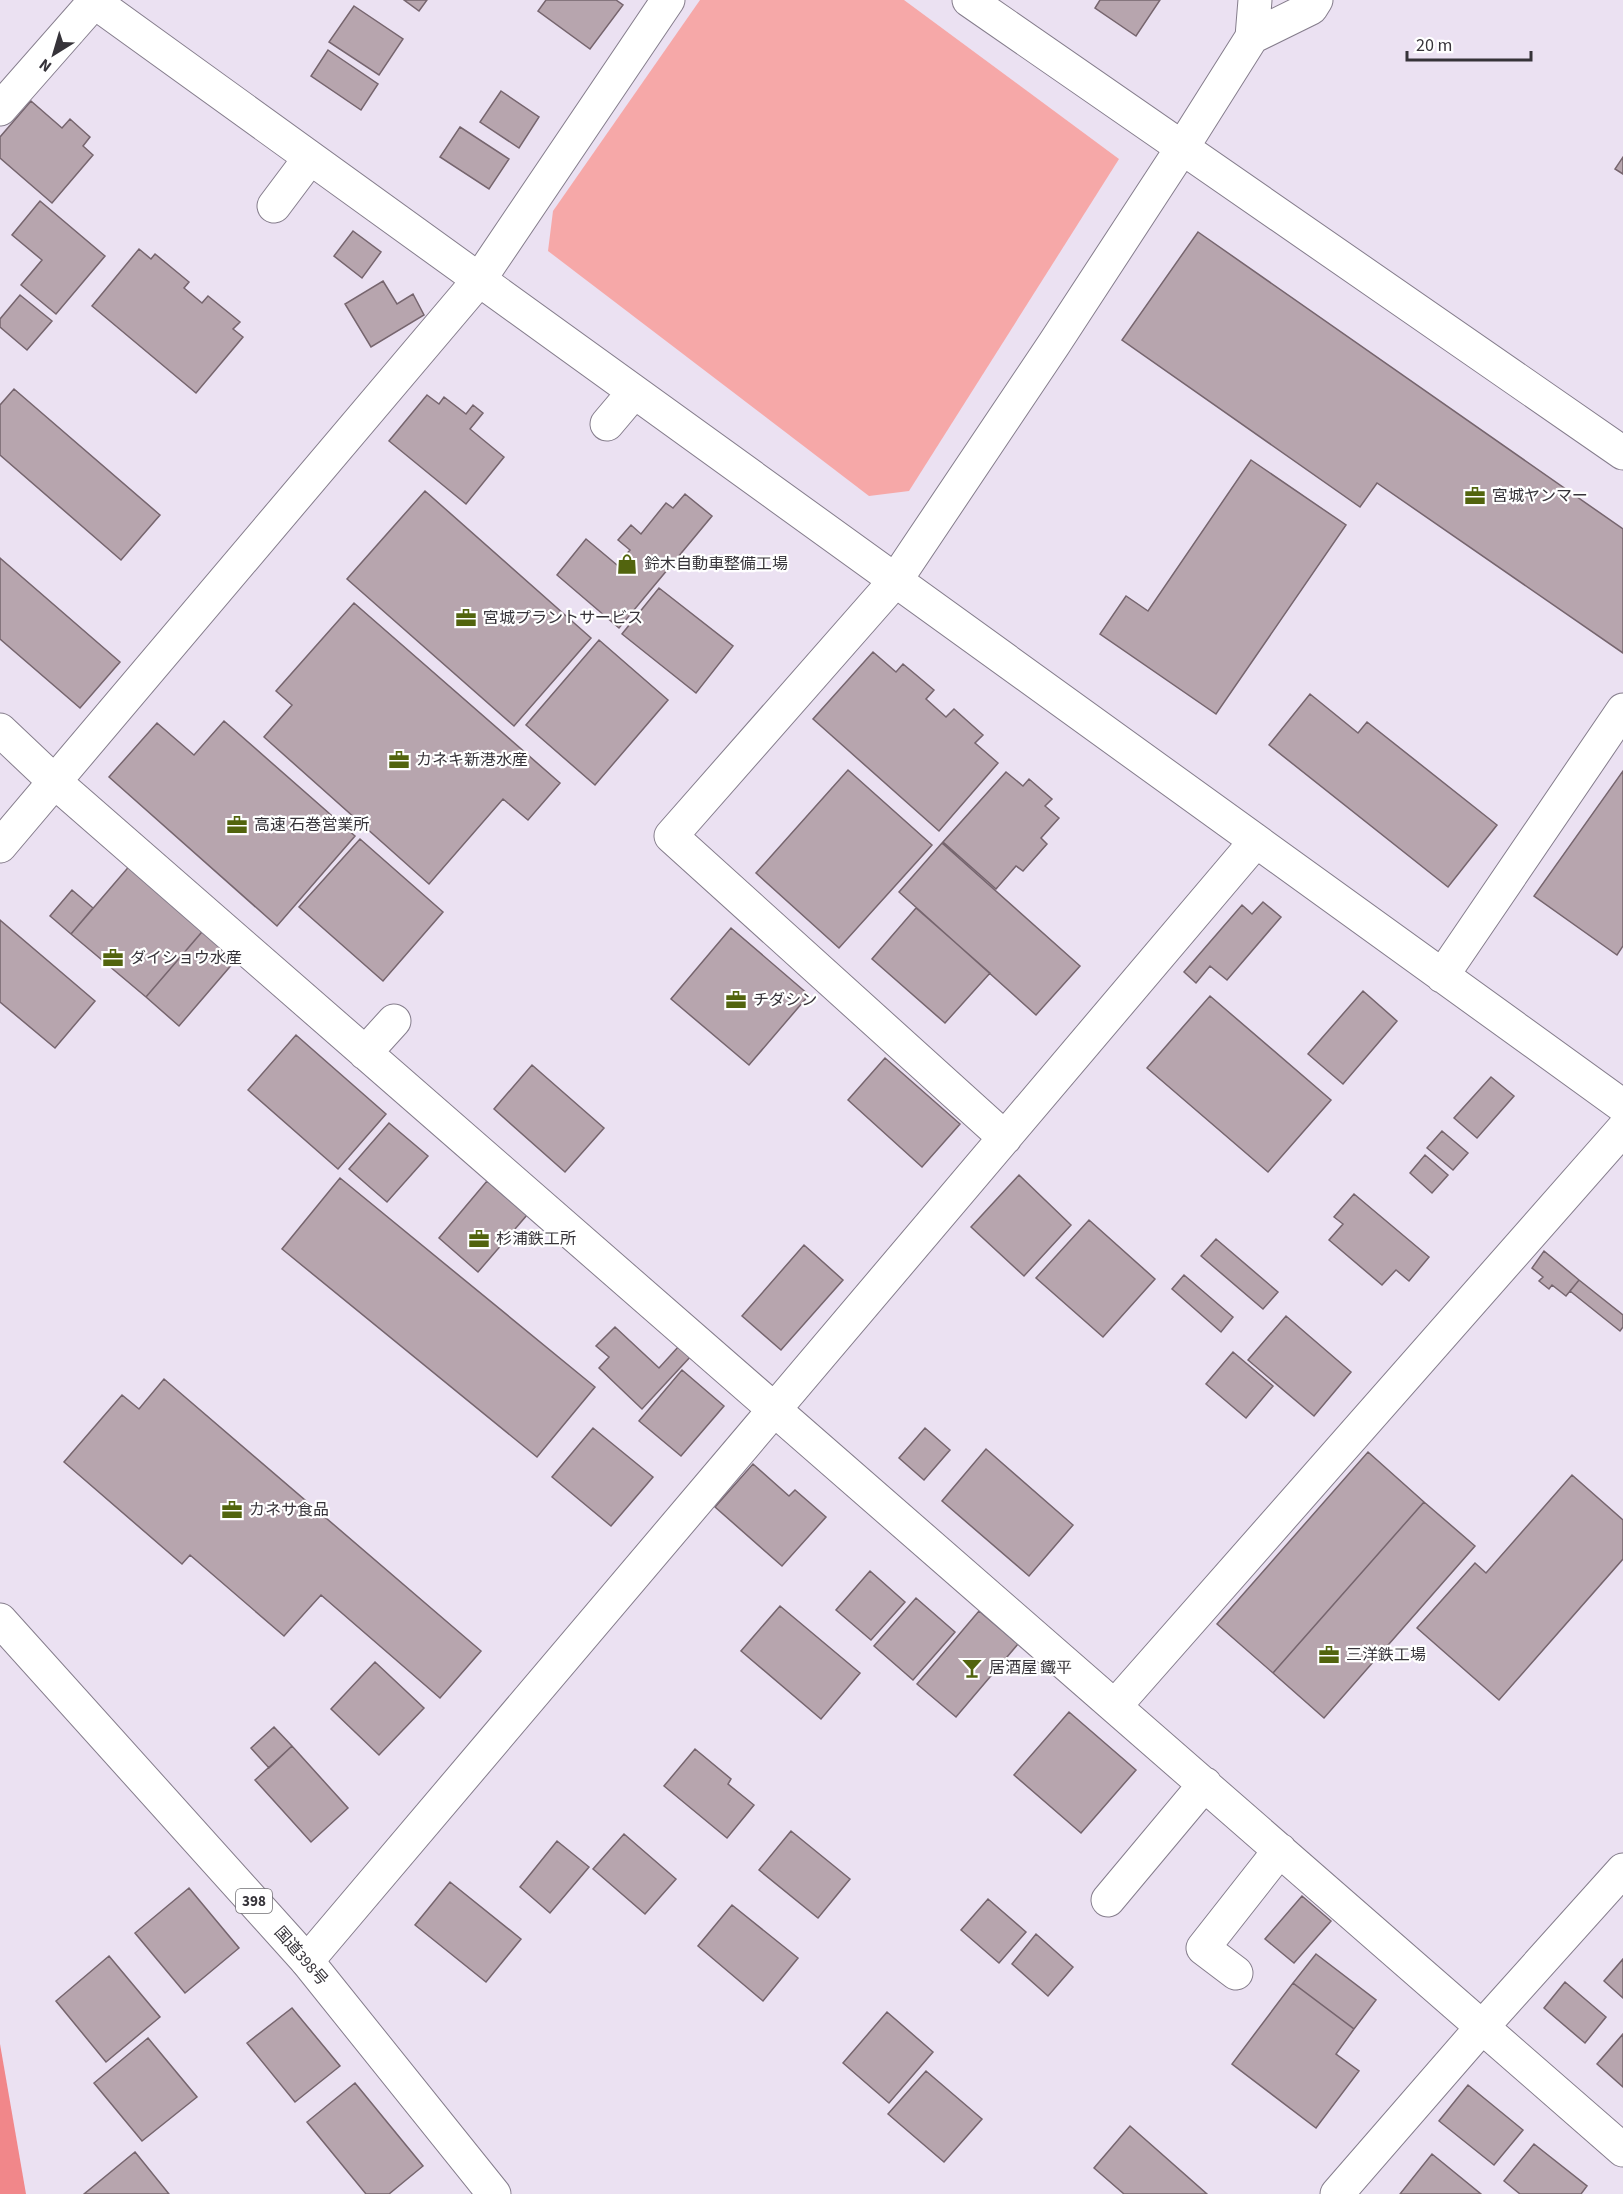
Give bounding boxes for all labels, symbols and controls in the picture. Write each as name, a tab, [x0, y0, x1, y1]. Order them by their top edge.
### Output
north arrow	[24, 24, 84, 84]
scale bar	[1407, 24, 1532, 62]
text: 20 m	[1416, 33, 1452, 58]
text: N	[35, 53, 56, 77]
office icon: 宮城ヤンマー	[1463, 484, 1487, 508]
place label: 宮城ヤンマー	[1492, 485, 1588, 507]
shop icon: 鈴木自動車整備工場	[615, 552, 639, 576]
place label: 鈴木自動車整備工場	[644, 553, 788, 575]
office icon: 宮城プラントサービス	[454, 606, 478, 630]
place label: 宮城プラントサービス	[483, 607, 643, 629]
office icon: カネキ新港水産	[387, 748, 411, 772]
place label: カネキ新港水産	[416, 749, 528, 771]
office icon: 高速 石巻営業所	[225, 813, 249, 837]
place label: 高速 石巻営業所	[254, 814, 369, 836]
office icon: ダイショウ水産	[101, 946, 125, 970]
place label: ダイショウ水産	[130, 947, 242, 969]
office icon: チダシン	[724, 988, 748, 1012]
place label: チダシン	[753, 989, 817, 1011]
office icon: 杉浦鉄工所	[467, 1227, 491, 1251]
place label: 杉浦鉄工所	[496, 1228, 576, 1250]
office icon: カネサ食品	[220, 1498, 244, 1522]
place label: カネサ食品	[249, 1499, 329, 1521]
office icon: 三洋鉄工場	[1317, 1643, 1341, 1667]
place label: 三洋鉄工場	[1346, 1644, 1426, 1666]
bar icon: 居酒屋 鐵平	[960, 1656, 984, 1680]
place label: 居酒屋 鐵平	[989, 1657, 1072, 1679]
road number: 398	[236, 1889, 272, 1913]
street label: 国道398号	[269, 1922, 333, 1990]

